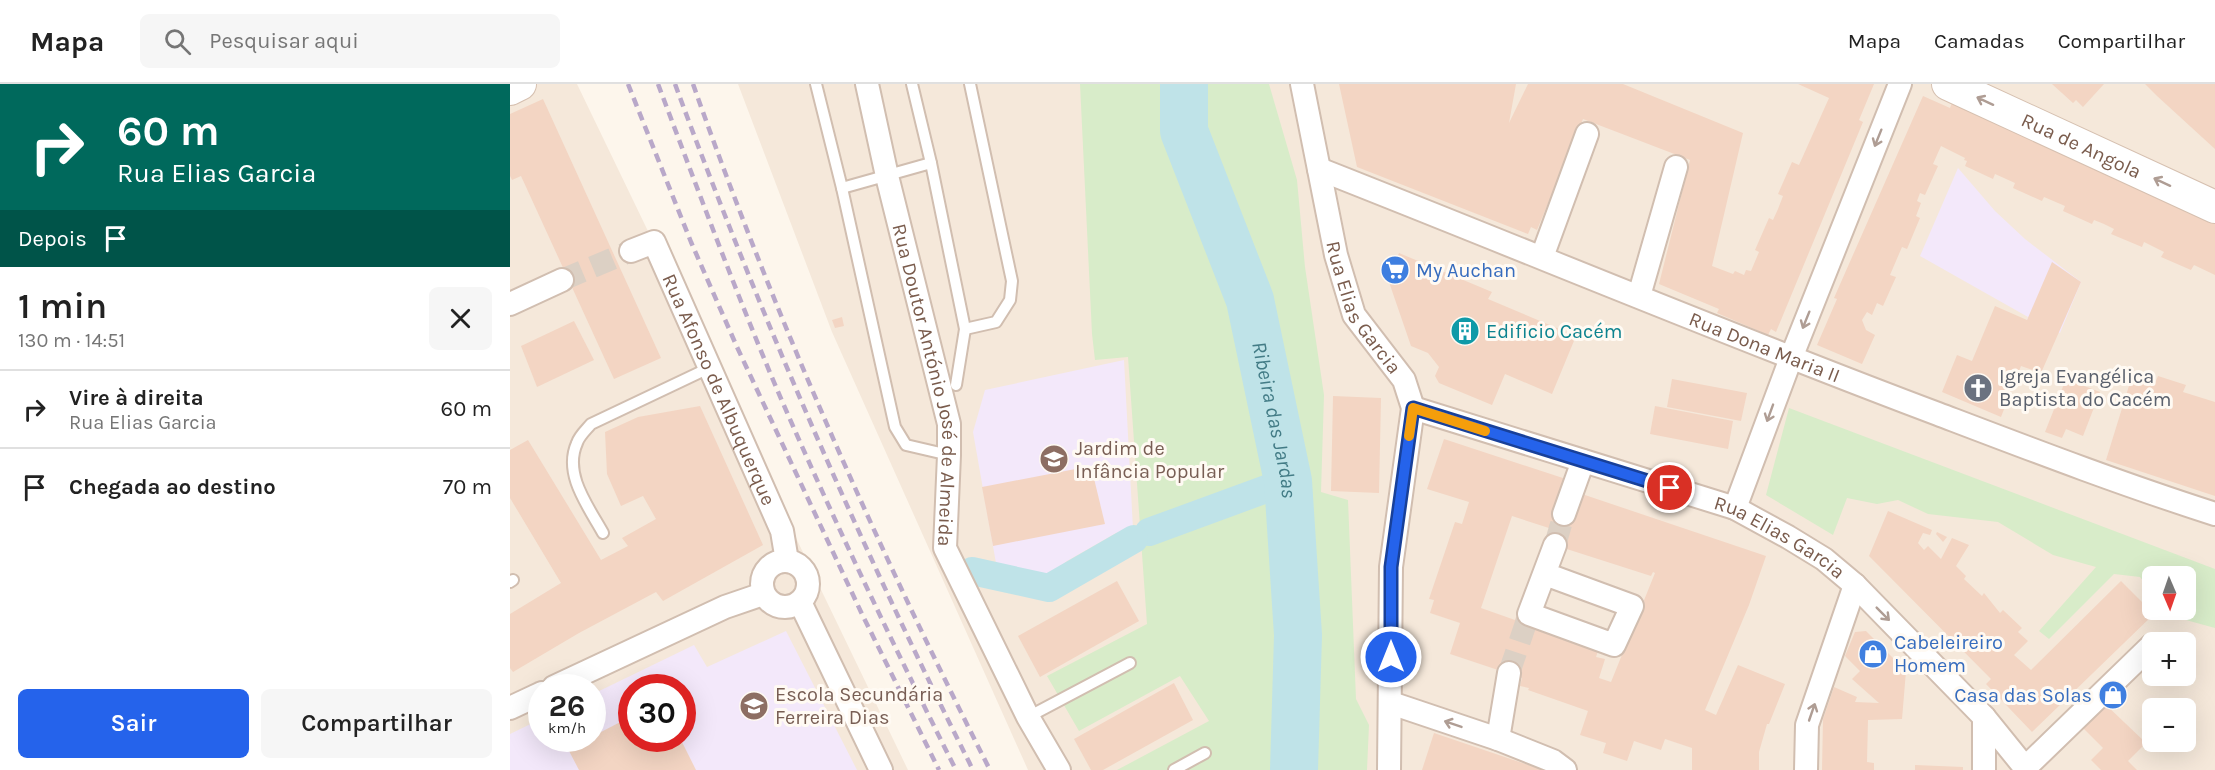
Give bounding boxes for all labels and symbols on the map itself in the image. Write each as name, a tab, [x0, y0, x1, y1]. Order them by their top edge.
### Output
one-way arrow	[1976, 94, 1994, 106]
street label: Rua de Angola	[2018, 108, 2145, 183]
one-way arrow	[1872, 129, 1883, 147]
one-way arrow	[2153, 176, 2171, 187]
street label: Rua Doutor António José de Almeida	[887, 221, 960, 547]
street label: Rua Elias Garcia	[1321, 239, 1406, 378]
supermarket icon: My Auchan	[1379, 254, 1411, 286]
place label: My Auchan	[1416, 259, 1516, 282]
street label: Rua Afonso de Albuquerque	[658, 270, 780, 509]
street label: Rua Dona Maria II	[1686, 307, 1843, 388]
one-way arrow	[1800, 310, 1811, 328]
building icon: Edificio Cacém	[1449, 315, 1481, 347]
place label: Edificio Cacém	[1486, 320, 1622, 343]
water label: Ribeira das Jardas	[1247, 339, 1301, 499]
place label: Igreja Evangélica Baptista do Cacém	[1999, 365, 2172, 411]
church icon: Igreja Evangélica Baptista do Cacém	[1962, 372, 1994, 404]
one-way arrow	[1764, 403, 1775, 422]
place label: Jardim de Infância Popular	[1075, 437, 1225, 483]
school or university icon: Jardim de Infância Popular	[1038, 443, 1070, 475]
pin	[1644, 462, 1695, 513]
street label: Rua Elias Garcia	[1711, 491, 1850, 584]
north arrow	[2142, 566, 2196, 620]
one-way arrow	[1876, 607, 1890, 622]
position arrow	[1359, 625, 1423, 689]
place label: Cabeleireiro Homem	[1894, 631, 2003, 677]
shop icon: Cabeleireiro Homem	[1857, 638, 1889, 670]
speed limit sign: 30	[618, 674, 696, 752]
shop icon: Casa das Solas	[2097, 679, 2129, 711]
place label: Escola Secundária Ferreira Dias	[775, 683, 943, 729]
place label: Casa das Solas	[1954, 684, 2092, 707]
school or university icon: Escola Secundária Ferreira Dias	[738, 690, 770, 722]
one-way arrow	[1807, 703, 1818, 722]
one-way arrow	[1444, 718, 1463, 729]

